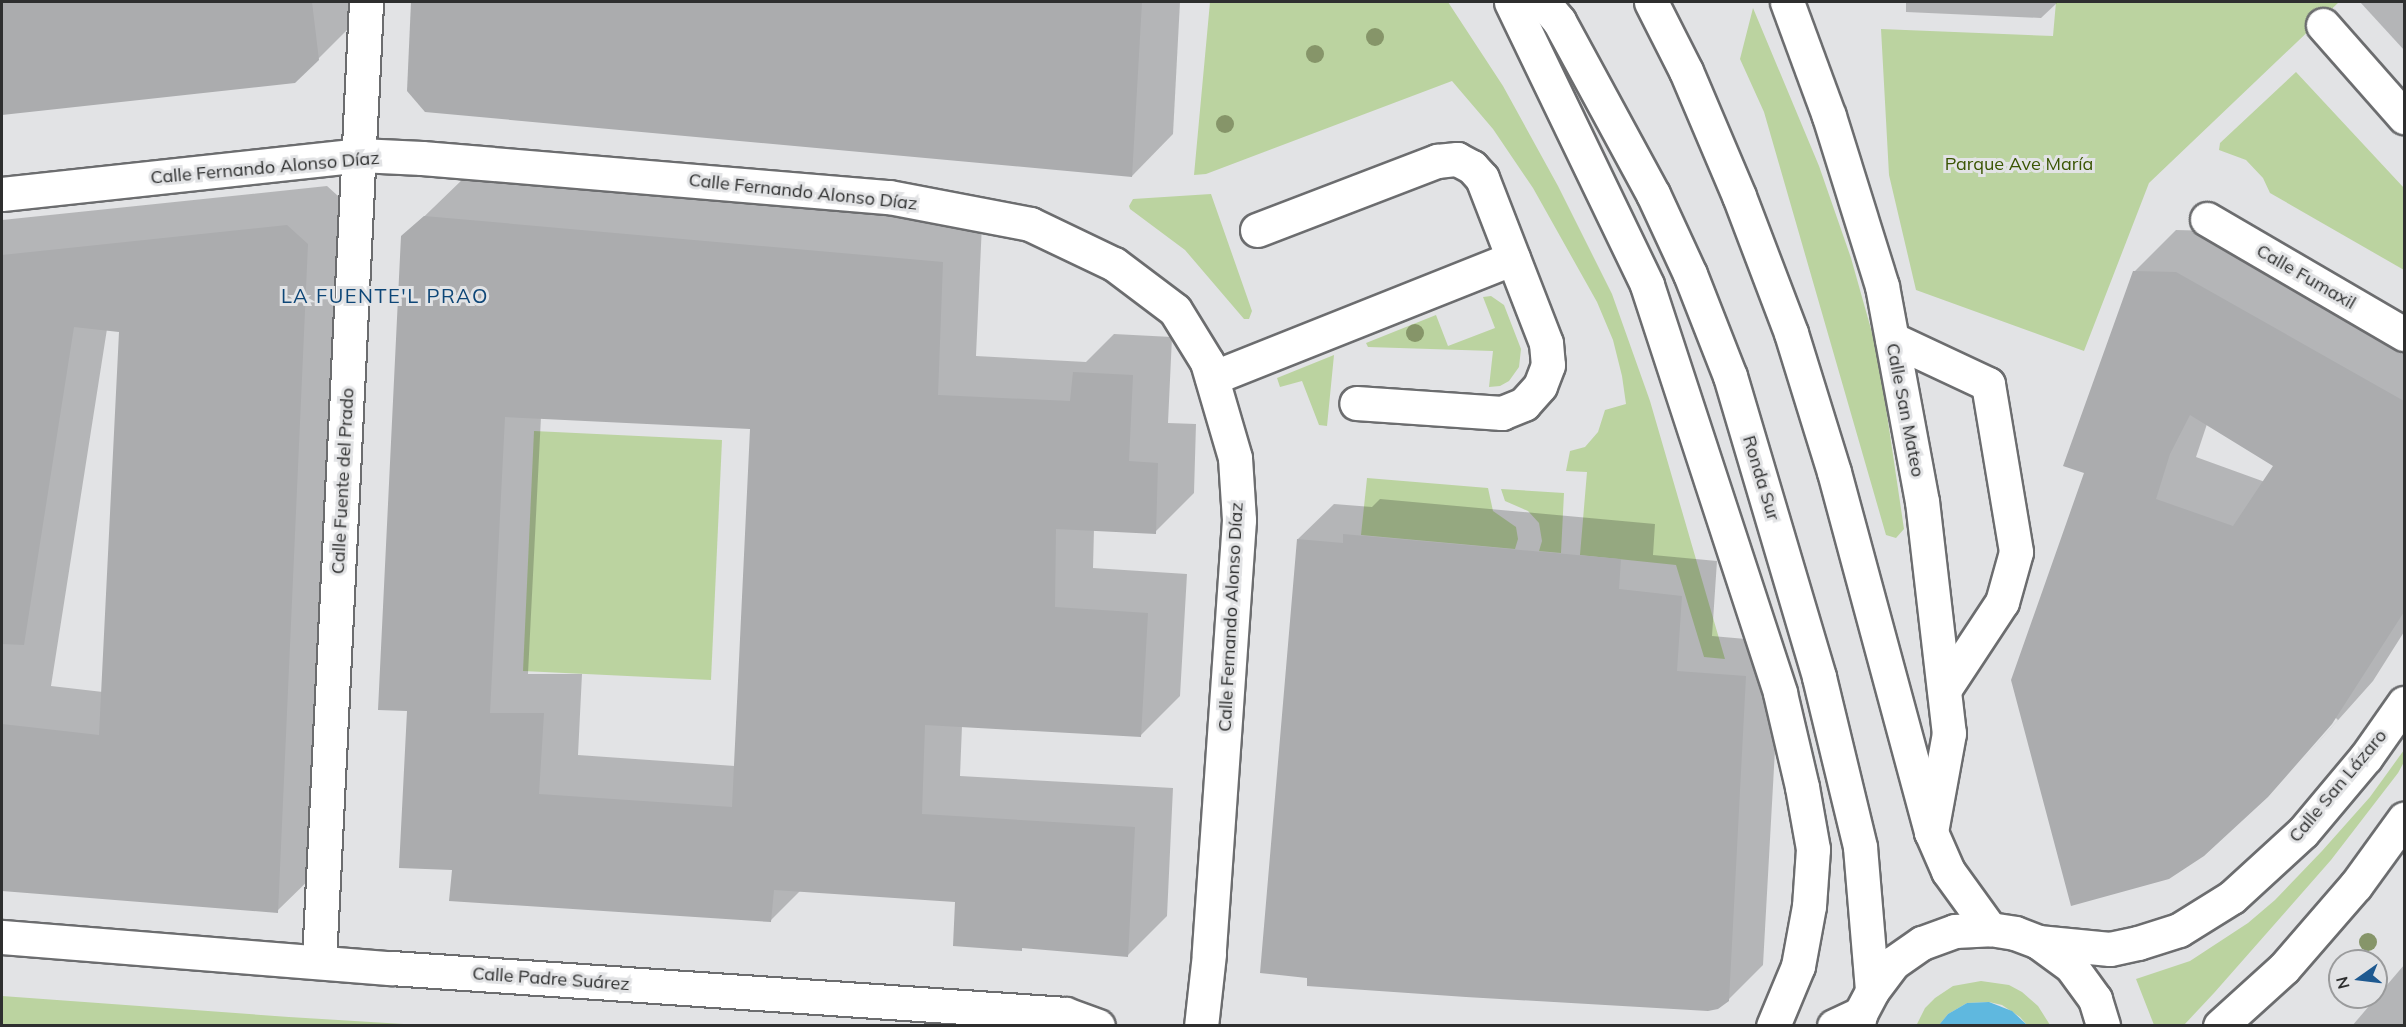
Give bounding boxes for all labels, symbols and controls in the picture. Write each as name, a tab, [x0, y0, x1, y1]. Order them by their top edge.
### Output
street label: Calle Fernando Alonso Díaz	[150, 147, 380, 189]
park label: Parque Ave María	[1945, 153, 2093, 175]
street label: Calle Fernando Alonso Díaz	[688, 169, 918, 215]
street label: Calle Fumaxil	[2253, 240, 2359, 314]
district label: LA FUENTE'L PRAO	[281, 283, 489, 307]
street label: Calle San Mateo	[1881, 341, 1929, 479]
street label: Calle Fuente del Prado	[327, 387, 359, 575]
street label: Ronda Sur	[1738, 433, 1784, 523]
street label: Calle Fernando Alonso Díaz	[1214, 502, 1248, 732]
street label: Calle San Lázaro	[2285, 725, 2391, 847]
north arrow	[2328, 949, 2388, 1009]
street label: Calle Padre Suárez	[472, 963, 630, 995]
text: N	[2331, 975, 2354, 991]

